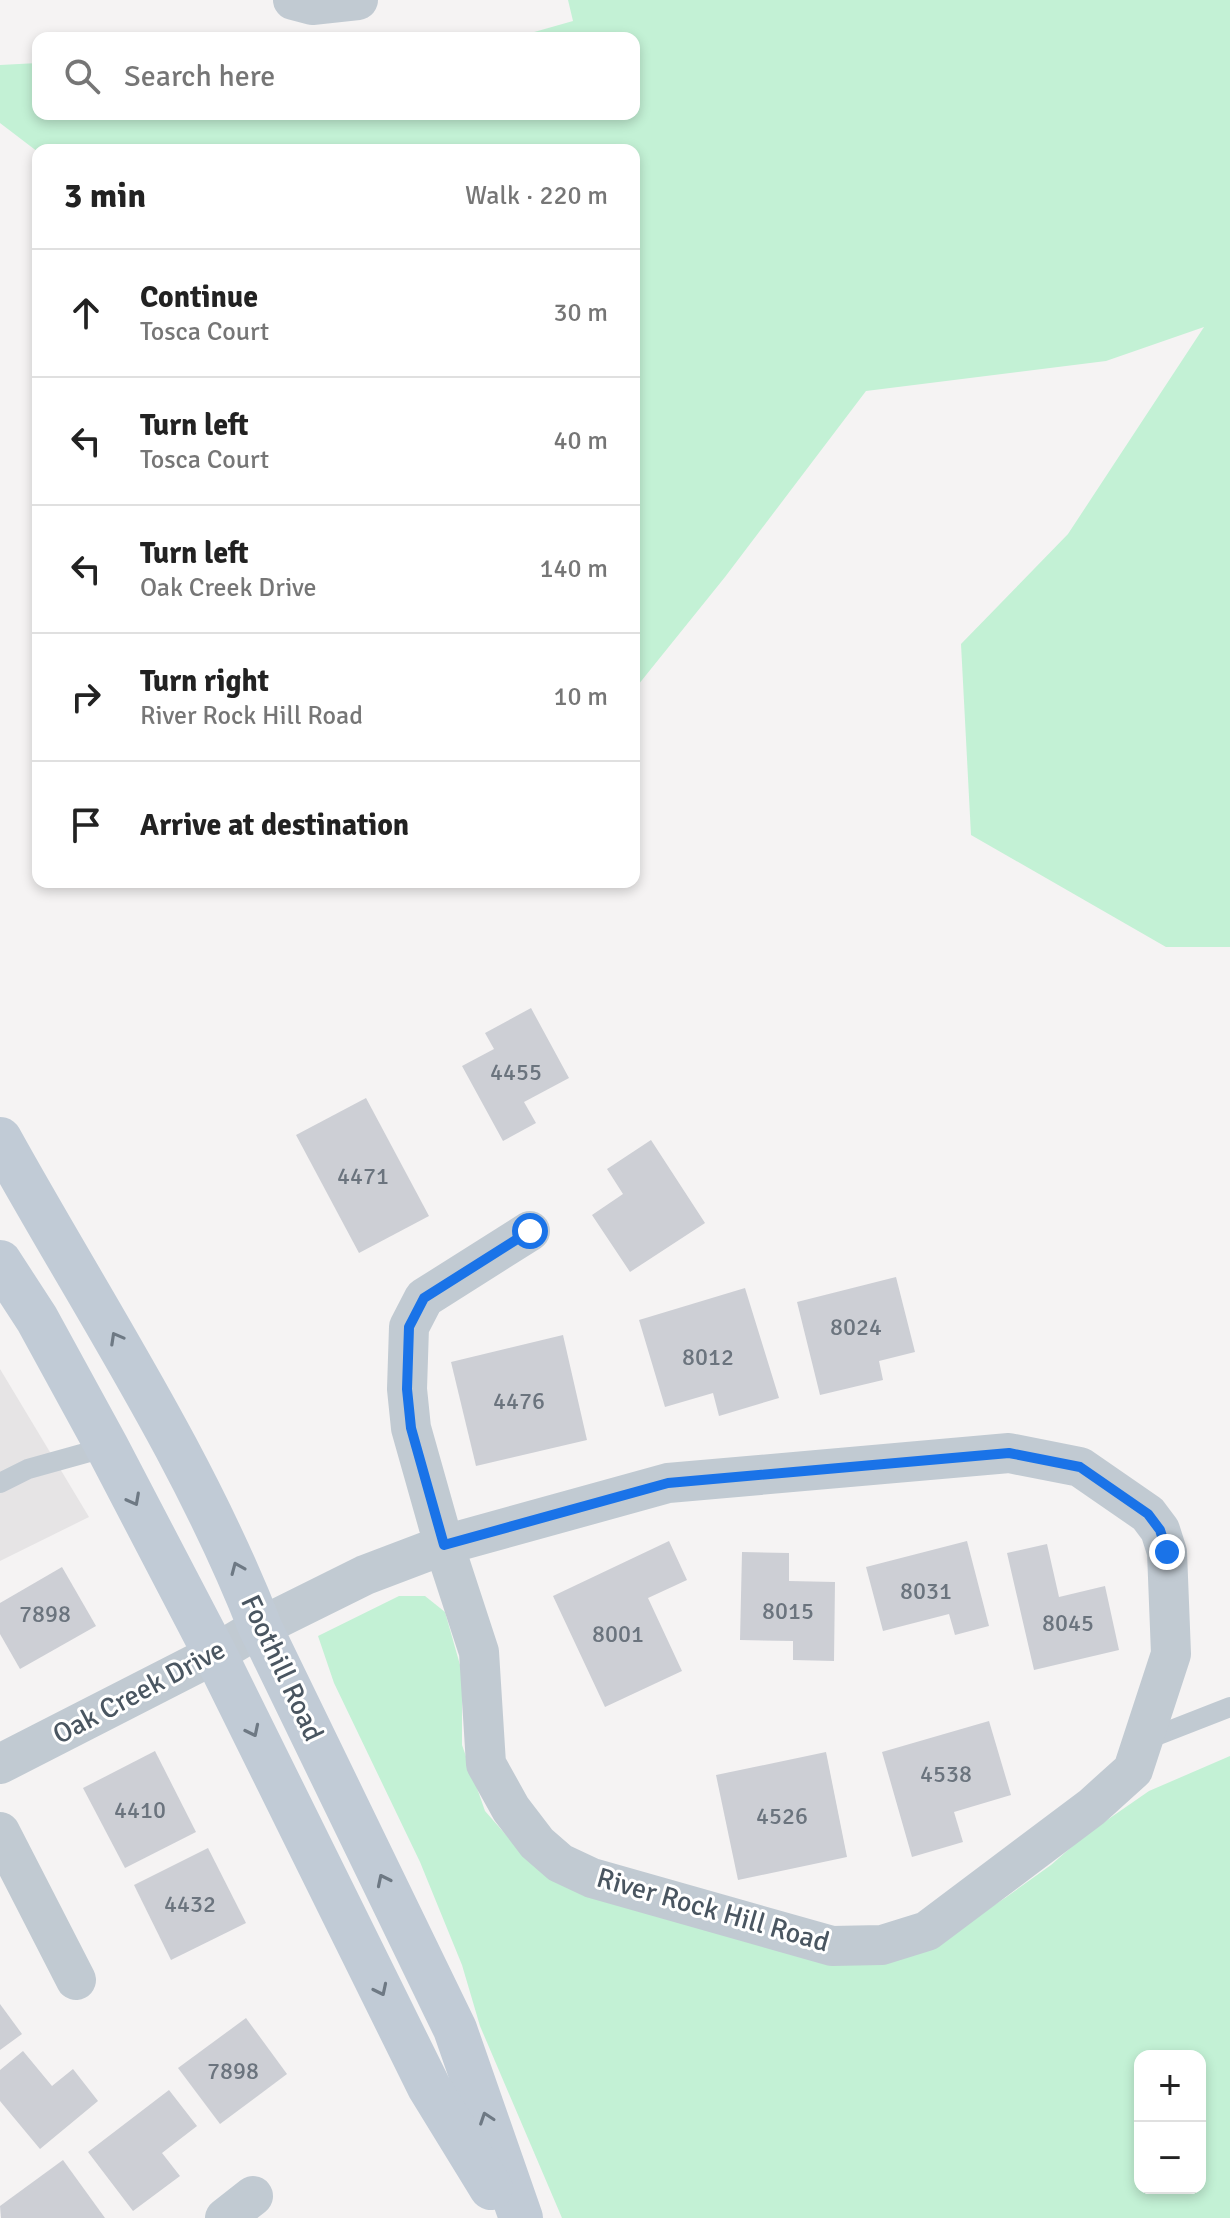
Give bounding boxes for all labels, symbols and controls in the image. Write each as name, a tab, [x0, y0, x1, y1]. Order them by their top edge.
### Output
search box	[32, 32, 640, 120]
icon: search	[60, 54, 104, 98]
text: Search here	[124, 58, 275, 95]
text: 3 min	[64, 175, 146, 217]
text: Walk · 220 m	[465, 180, 608, 212]
text: Continue	[140, 279, 258, 316]
icon: ahead	[64, 291, 108, 335]
text: 30 m	[553, 297, 608, 329]
text: Tosca Court	[140, 316, 269, 348]
text: Turn left	[140, 407, 249, 444]
icon: left	[64, 419, 108, 463]
text: 40 m	[553, 425, 608, 457]
text: Tosca Court	[140, 444, 269, 476]
text: Turn left	[140, 535, 249, 572]
icon: left	[64, 547, 108, 591]
text: 140 m	[539, 553, 608, 585]
text: Oak Creek Drive	[140, 572, 316, 604]
text: Turn right	[140, 663, 269, 700]
icon: right	[64, 675, 108, 719]
text: 10 m	[553, 681, 608, 713]
text: River Rock Hill Road	[140, 700, 363, 732]
icon: arrive	[64, 803, 108, 847]
text: Arrive at destination	[140, 807, 409, 844]
house number: 4455	[490, 1057, 542, 1087]
house number: 4471	[337, 1161, 389, 1191]
route start	[512, 1213, 548, 1249]
house number: 8024	[830, 1312, 882, 1342]
one-way arrow	[110, 1332, 126, 1347]
house number: 8012	[682, 1342, 734, 1372]
house number: 4476	[493, 1386, 545, 1416]
one-way arrow	[125, 1492, 140, 1507]
route end	[1149, 1534, 1185, 1570]
one-way arrow	[230, 1562, 247, 1576]
house number: 8031	[900, 1576, 952, 1606]
street label: Foothill Road	[233, 1589, 331, 1747]
house number: 8015	[762, 1596, 814, 1626]
house number: 7898	[19, 1599, 71, 1629]
house number: 8045	[1042, 1608, 1094, 1638]
house number: 8001	[592, 1619, 644, 1649]
street label: Oak Creek Drive	[47, 1632, 231, 1752]
one-way arrow	[243, 1723, 259, 1738]
house number: 4538	[920, 1759, 972, 1789]
house number: 4410	[114, 1795, 166, 1825]
house number: 4526	[756, 1801, 808, 1831]
street label: River Rock Hill Road	[593, 1861, 833, 1959]
one-way arrow	[377, 1873, 393, 1888]
house number: 4432	[164, 1889, 216, 1919]
one-way arrow	[371, 1981, 386, 1996]
map controls	[1134, 2050, 1206, 2194]
button: +	[1134, 2050, 1206, 2122]
house number: 7898	[207, 2056, 259, 2086]
one-way arrow	[479, 2112, 496, 2126]
button: −	[1134, 2122, 1206, 2194]

